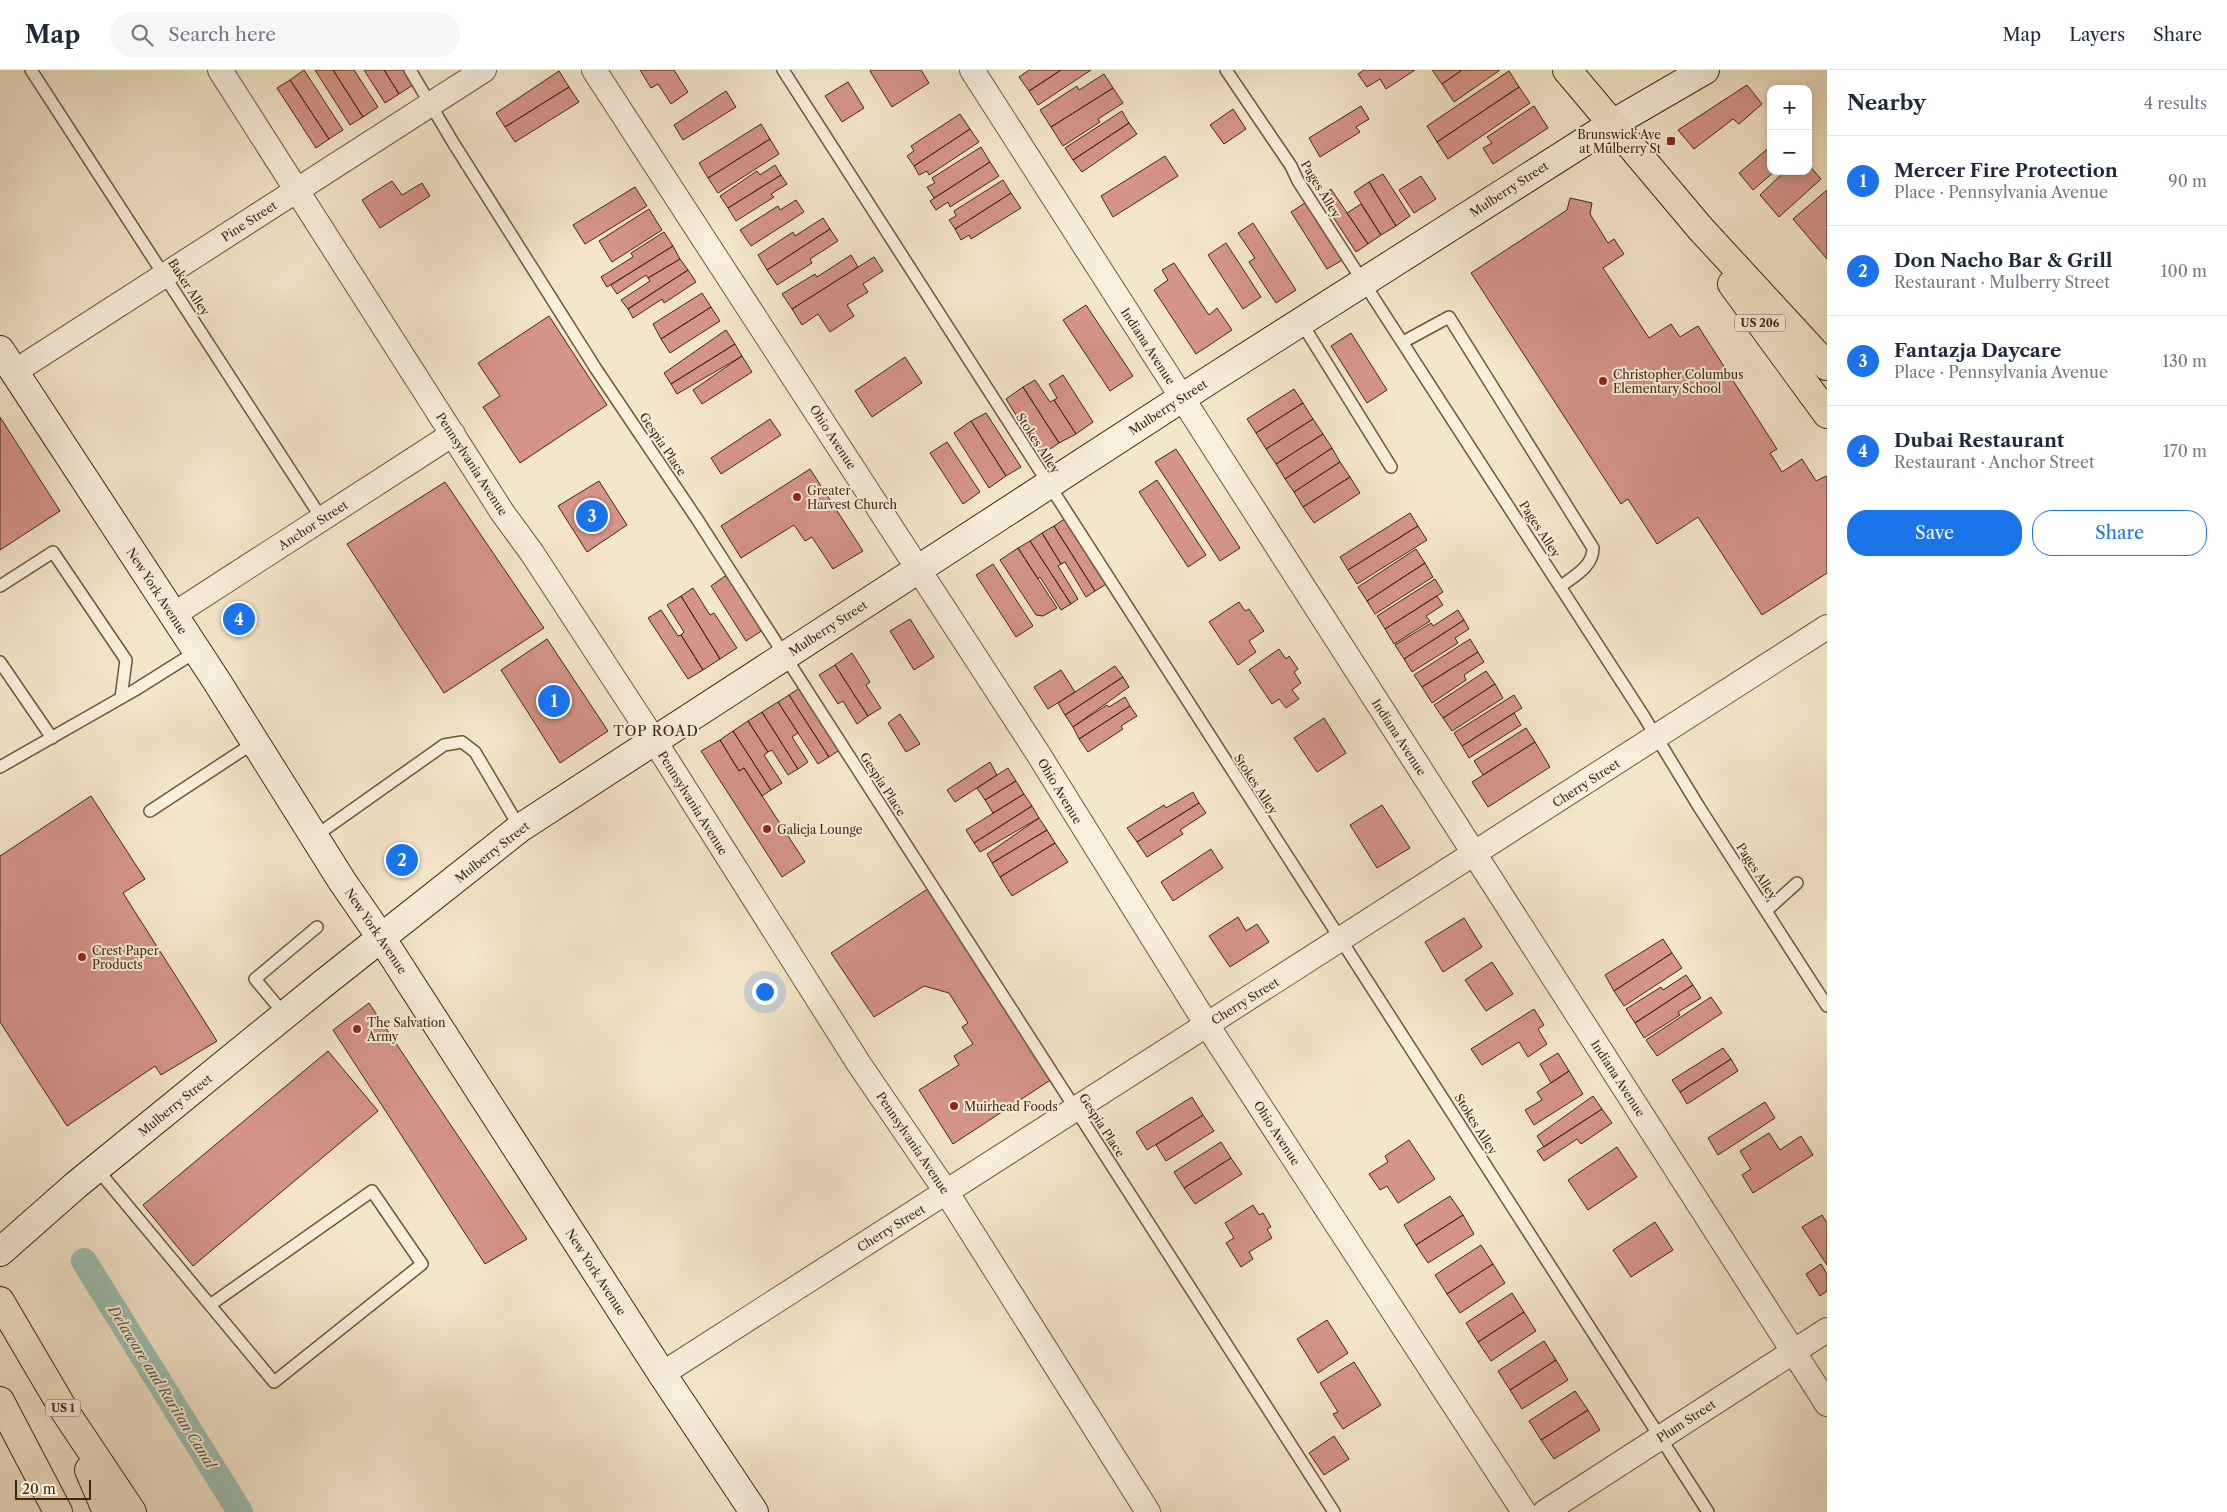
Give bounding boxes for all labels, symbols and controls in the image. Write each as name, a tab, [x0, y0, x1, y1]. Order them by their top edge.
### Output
search box	[110, 12, 460, 57]
text: Map	[25, 20, 80, 49]
icon: search	[128, 21, 156, 49]
text: Search here	[168, 23, 276, 46]
text: Map	[2003, 24, 2041, 46]
text: Layers	[2069, 24, 2125, 46]
text: Share	[2153, 24, 2202, 46]
map controls	[1767, 85, 1812, 175]
button: +	[1767, 85, 1812, 130]
text: Nearby	[1847, 90, 1926, 115]
text: 4 results	[2144, 93, 2207, 113]
place label: Brunswick Ave at Mulberry St	[1577, 127, 1662, 156]
button: −	[1767, 130, 1812, 175]
marker: Brunswick Ave at Mulberry St	[1665, 135, 1677, 147]
street label: Pages Alley	[1298, 158, 1344, 221]
street label: Mulberry Street	[1467, 158, 1552, 220]
text: Mercer Fire Protection	[1894, 159, 2118, 182]
text: 1	[1859, 171, 1867, 191]
text: 90 m	[2168, 171, 2207, 191]
text: Place · Pennsylvania Avenue	[1894, 182, 2108, 202]
street label: Pine Street	[218, 197, 280, 244]
text: Don Nacho Bar & Grill	[1894, 249, 2113, 272]
street label: Baker Alley	[165, 256, 213, 318]
text: 2	[1858, 261, 1868, 281]
text: 100 m	[2161, 261, 2207, 281]
text: Restaurant · Mulberry Street	[1894, 272, 2110, 292]
street label: Indiana Avenue	[1118, 305, 1179, 387]
road number: US 206	[1735, 314, 1785, 332]
text: Fantazja Daycare	[1894, 339, 2061, 362]
text: 3	[1858, 351, 1868, 371]
text: 130 m	[2162, 351, 2207, 371]
text: Place · Pennsylvania Avenue	[1894, 362, 2108, 382]
place label: Christopher Columbus Elementary School	[1613, 367, 1743, 396]
marker: Christopher Columbus Elementary School	[1597, 375, 1609, 387]
street label: Mulberry Street	[1126, 376, 1211, 438]
street label: Ohio Avenue	[807, 402, 860, 472]
street label: Pennsylvania Avenue	[433, 410, 511, 519]
street label: Gespia Place	[636, 410, 690, 479]
street label: Stokes Alley	[1013, 410, 1063, 476]
text: Dubai Restaurant	[1894, 429, 2065, 452]
text: 4	[1858, 441, 1868, 461]
text: 170 m	[2163, 441, 2207, 461]
text: Restaurant · Anchor Street	[1894, 452, 2095, 472]
place label: Greater Harvest Church	[807, 483, 897, 512]
marker: Greater Harvest Church	[791, 491, 803, 503]
street label: Anchor Street	[275, 497, 351, 554]
pin: 3	[576, 497, 608, 535]
street label: Pages Alley	[1516, 498, 1564, 560]
button: Save	[1847, 510, 2022, 556]
button: Share	[2032, 510, 2207, 556]
street label: New York Avenue	[123, 545, 191, 637]
street label: Mulberry Street	[786, 597, 871, 659]
pin: 4	[223, 600, 255, 638]
pin: 1	[538, 682, 570, 720]
street label: Indiana Avenue	[1369, 696, 1430, 778]
district label: TOP ROAD	[613, 722, 699, 740]
street label: Pennsylvania Avenue	[655, 748, 731, 858]
street label: Gespia Place	[857, 749, 909, 819]
street label: Stokes Alley	[1231, 751, 1281, 817]
street label: Cherry Street	[1550, 755, 1623, 810]
street label: Ohio Avenue	[1035, 756, 1086, 827]
street label: Mulberry Street	[452, 818, 533, 886]
place label: Galicja Lounge	[777, 822, 863, 837]
marker: Galicja Lounge	[761, 823, 773, 835]
street label: Pages Alley	[1733, 840, 1781, 902]
pin: 2	[386, 841, 418, 879]
street label: New York Avenue	[342, 885, 410, 977]
place label: Crest Paper Products	[92, 943, 159, 972]
marker: Crest Paper Products	[76, 951, 88, 963]
street label: Cherry Street	[1208, 974, 1282, 1028]
your location	[752, 979, 778, 1005]
place label: The Salvation Army	[366, 1015, 446, 1044]
marker: The Salvation Army	[351, 1023, 363, 1035]
street label: Indiana Avenue	[1588, 1037, 1649, 1119]
street label: Mulberry Street	[135, 1070, 215, 1139]
street label: Pennsylvania Avenue	[873, 1089, 953, 1197]
street label: Gespia Place	[1076, 1090, 1128, 1160]
street label: Stokes Alley	[1451, 1091, 1501, 1158]
street label: Ohio Avenue	[1251, 1098, 1304, 1168]
place label: Muirhead Foods	[964, 1099, 1058, 1114]
marker: Muirhead Foods	[948, 1100, 960, 1112]
street label: Cherry Street	[854, 1201, 928, 1255]
street label: New York Avenue	[562, 1226, 630, 1318]
water label: Delaware and Raritan Canal	[104, 1301, 220, 1473]
street label: Plum Street	[1654, 1396, 1719, 1446]
road number: US 1	[46, 1400, 80, 1416]
scale bar	[15, 1477, 91, 1500]
text: 20 m	[22, 1480, 56, 1498]

